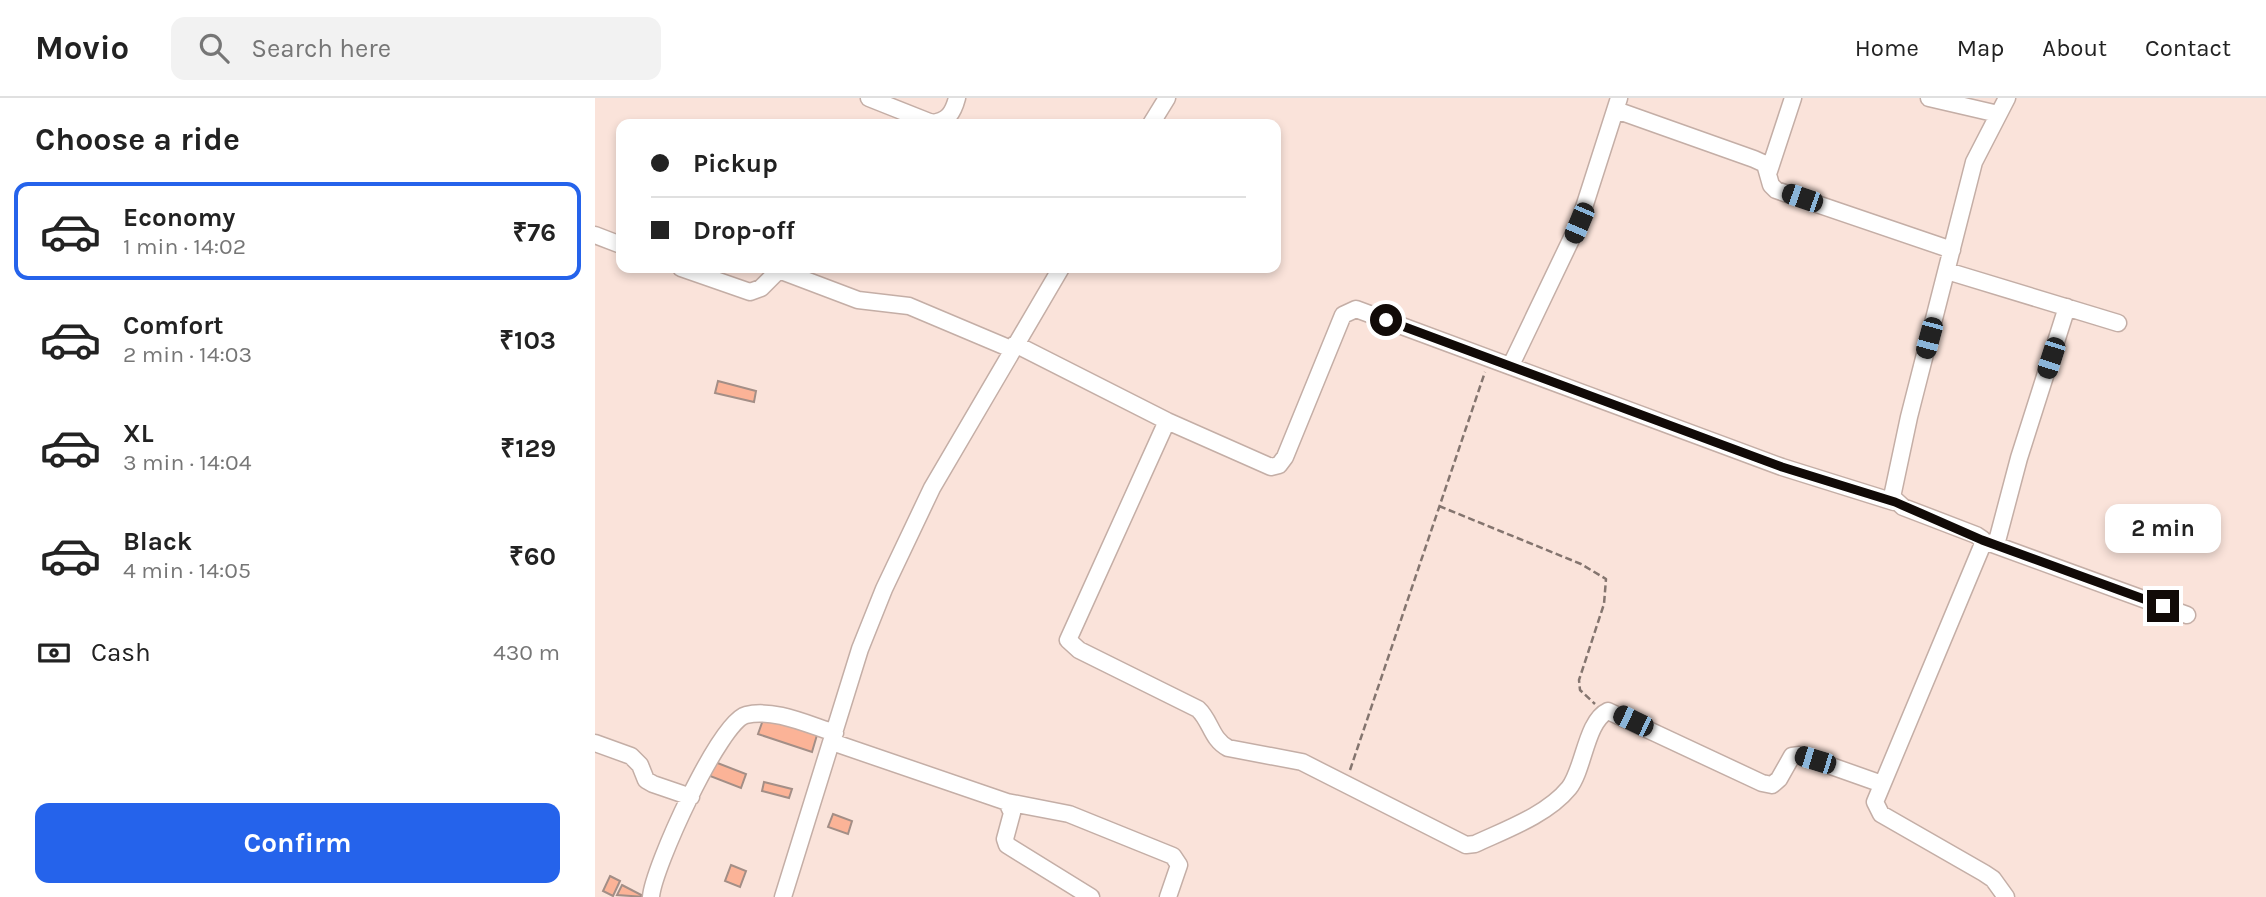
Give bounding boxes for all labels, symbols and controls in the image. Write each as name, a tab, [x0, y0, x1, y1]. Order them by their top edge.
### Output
search box	[171, 17, 661, 80]
text: Movio	[35, 29, 129, 67]
icon: search	[195, 29, 233, 67]
text: Search here	[251, 33, 391, 64]
text: Home	[1855, 34, 1919, 62]
text: Map	[1957, 34, 2004, 62]
text: About	[2042, 34, 2107, 62]
text: Contact	[2145, 34, 2231, 62]
text: Choose a ride	[35, 121, 240, 158]
text: Pickup	[693, 148, 778, 179]
car	[1779, 181, 1826, 215]
icon: car	[39, 200, 102, 263]
car	[1562, 200, 1597, 246]
text: Economy	[123, 202, 235, 233]
text: Drop-off	[693, 215, 795, 246]
text: ₹76	[512, 217, 556, 248]
text: 1 min · 14:02	[123, 233, 246, 260]
route start	[1370, 304, 1402, 336]
icon: car	[39, 308, 102, 371]
text: Comfort	[123, 310, 224, 341]
car	[1914, 315, 1945, 361]
text: ₹103	[499, 325, 556, 356]
car	[2035, 335, 2068, 381]
text: 2 min · 14:03	[123, 341, 252, 368]
icon: car	[39, 416, 102, 479]
text: XL	[123, 418, 154, 449]
text: ₹129	[500, 433, 556, 464]
text: 3 min · 14:04	[123, 449, 252, 476]
callout: 2 min	[2105, 504, 2221, 554]
text: 2 min	[2131, 515, 2195, 542]
icon: car	[39, 524, 102, 587]
text: Black	[123, 526, 192, 557]
text: ₹60	[509, 541, 556, 572]
text: 4 min · 14:05	[123, 557, 251, 584]
route end	[2147, 590, 2179, 622]
icon: cash	[35, 634, 73, 672]
text: Cash	[91, 637, 151, 668]
text: 430 m	[493, 639, 560, 666]
car	[1610, 702, 1657, 740]
car	[1792, 744, 1839, 776]
button: Confirm	[35, 803, 560, 883]

